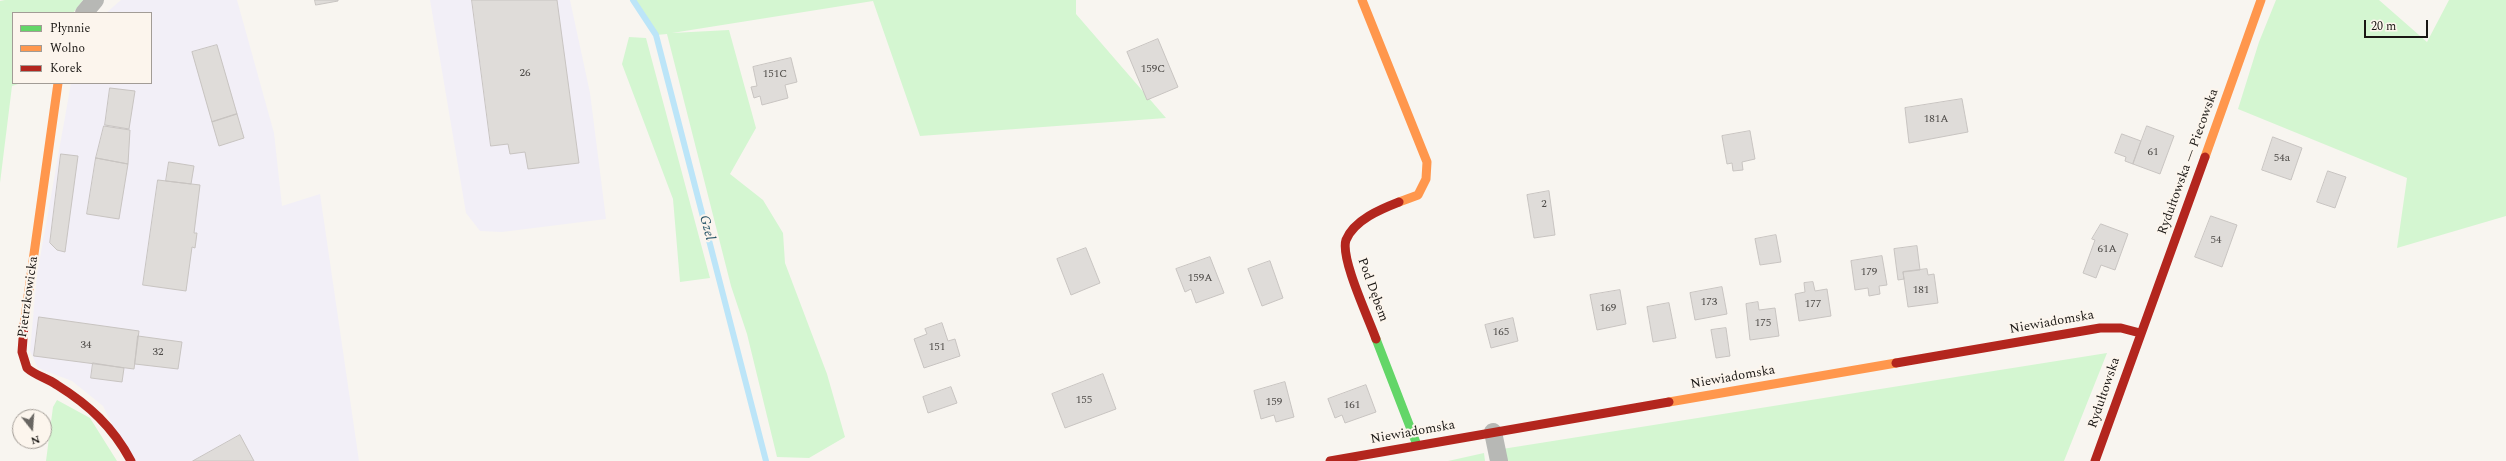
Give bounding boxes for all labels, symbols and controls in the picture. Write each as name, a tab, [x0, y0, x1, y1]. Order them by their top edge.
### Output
legend	[12, 12, 152, 84]
scale bar	[2366, 12, 2430, 38]
text: 20 m	[2371, 17, 2396, 36]
text: Płynnie	[50, 19, 90, 38]
text: Wolno	[50, 39, 85, 58]
text: Korek	[50, 59, 82, 78]
house number: 159C	[1141, 63, 1165, 77]
house number: 26	[520, 67, 530, 81]
house number: 151C	[763, 68, 787, 82]
street label: Rydułtowska — Piecowska	[2155, 87, 2223, 237]
house number: 181A	[1924, 113, 1948, 127]
house number: 61	[2148, 146, 2158, 160]
house number: 54a	[2274, 152, 2290, 166]
house number: 2	[1541, 198, 1547, 212]
water label: Gzel	[695, 214, 717, 242]
house number: 54	[2211, 234, 2221, 248]
house number: 61A	[2097, 243, 2117, 257]
street label: Pietrzkowicka	[16, 255, 42, 339]
street label: Pod Dębem	[1353, 256, 1391, 324]
house number: 179	[1861, 266, 1877, 280]
house number: 159A	[1188, 272, 1212, 286]
house number: 181	[1913, 284, 1929, 298]
house number: 173	[1701, 296, 1717, 310]
house number: 177	[1805, 298, 1821, 312]
house number: 169	[1600, 302, 1616, 316]
street label: Niewiadomska	[2009, 308, 2095, 338]
house number: 175	[1755, 317, 1771, 331]
house number: 165	[1493, 326, 1509, 340]
house number: 34	[81, 339, 91, 353]
house number: 151	[929, 341, 945, 355]
house number: 32	[153, 346, 163, 360]
street label: Rydułtowska	[2086, 356, 2124, 430]
street label: Niewiadomska	[1690, 363, 1776, 393]
house number: 155	[1076, 394, 1092, 408]
house number: 159	[1266, 396, 1282, 410]
house number: 161	[1344, 399, 1360, 413]
north arrow	[12, 409, 52, 449]
street label: Niewiadomska	[1370, 418, 1456, 448]
text: N	[29, 431, 42, 449]

